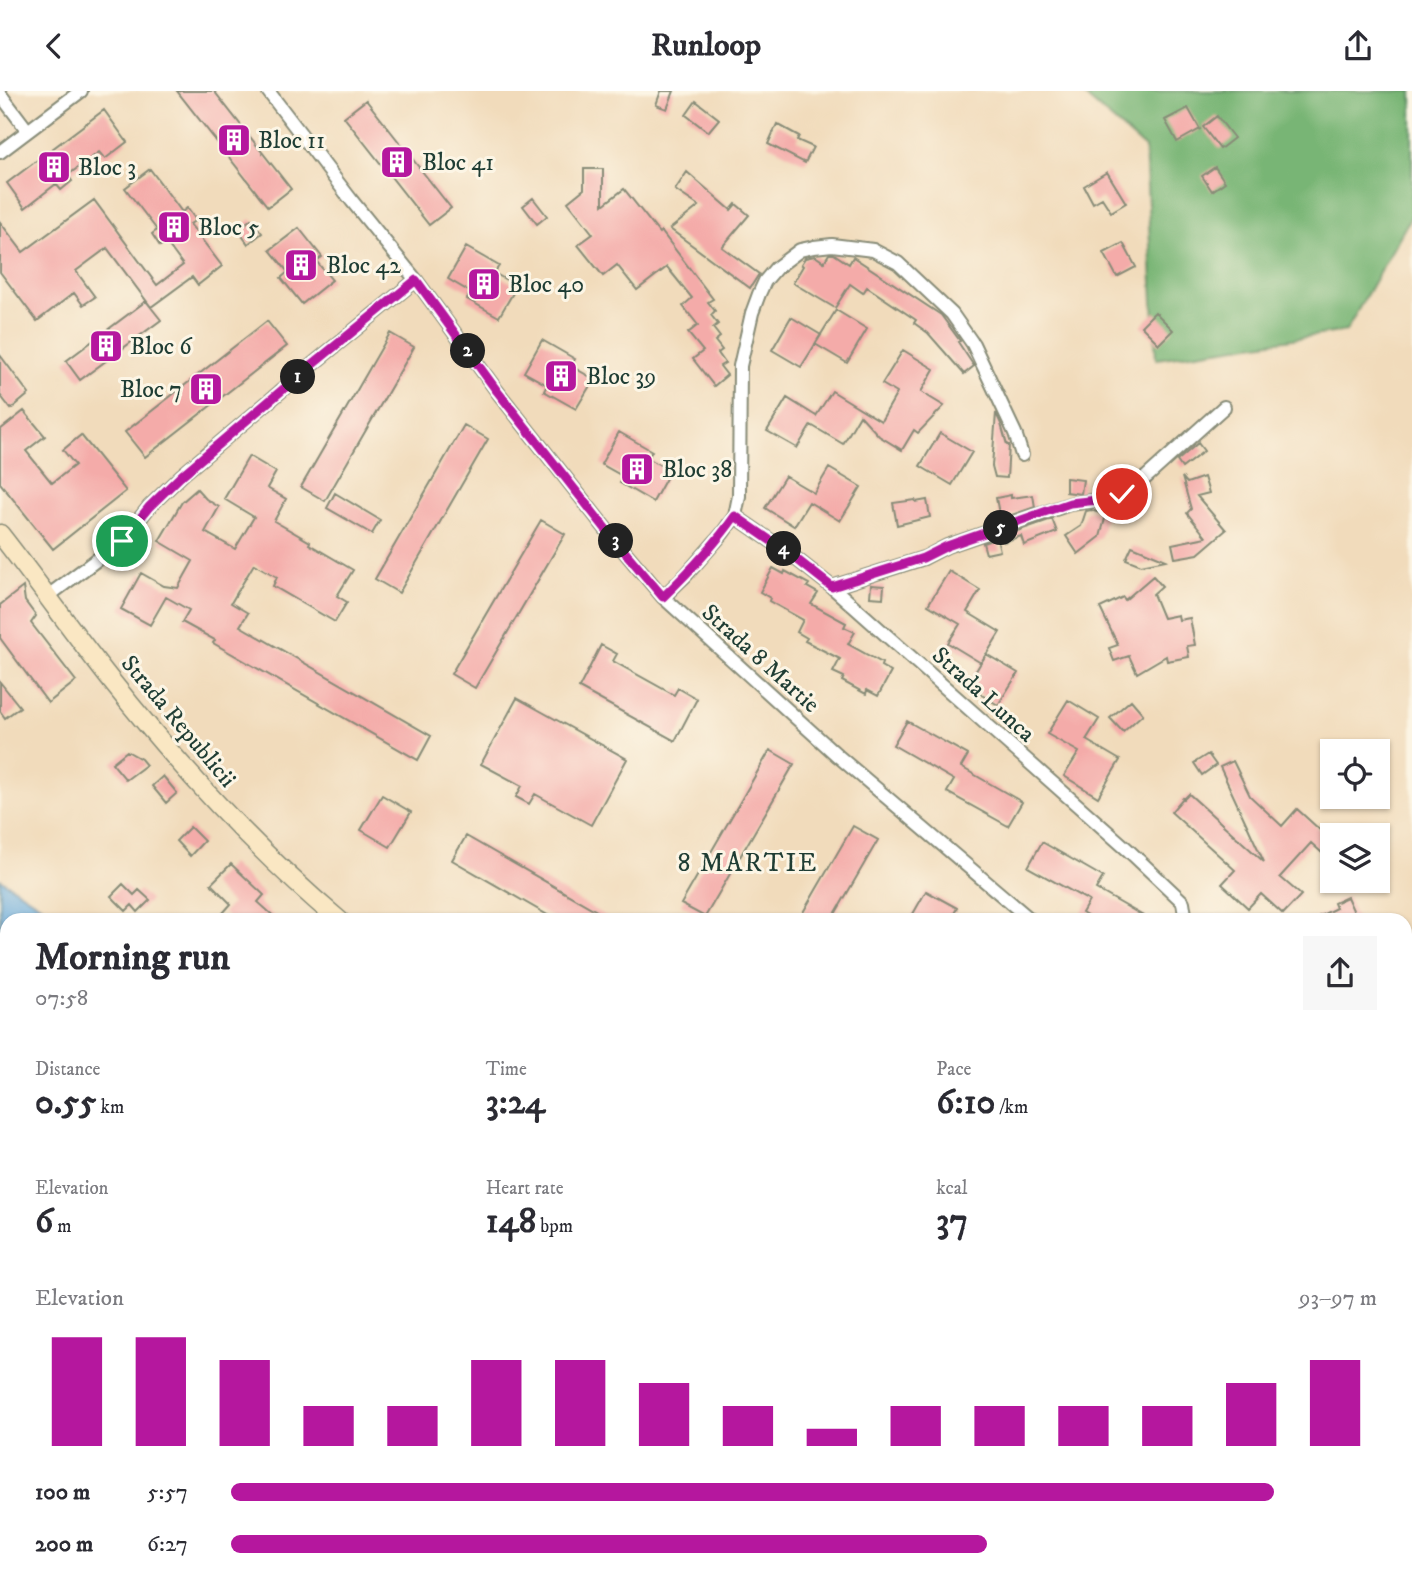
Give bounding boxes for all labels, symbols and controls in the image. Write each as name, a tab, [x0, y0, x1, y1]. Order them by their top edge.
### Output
text: Runloop	[651, 26, 761, 66]
icon: back	[35, 27, 73, 65]
icon: share	[1339, 27, 1377, 65]
building icon: Bloc 11	[215, 121, 253, 159]
place label: Bloc 11	[258, 126, 325, 156]
building icon: Bloc 41	[378, 143, 416, 181]
building icon: Bloc 3	[35, 148, 73, 186]
place label: Bloc 41	[422, 148, 494, 178]
place label: Bloc 3	[78, 153, 136, 183]
building icon: Bloc 5	[155, 208, 193, 246]
place label: Bloc 5	[198, 213, 259, 243]
building icon: Bloc 42	[282, 246, 320, 284]
place label: Bloc 42	[326, 251, 401, 281]
building icon: Bloc 40	[465, 265, 503, 303]
place label: Bloc 40	[508, 270, 584, 300]
building icon: Bloc 6	[87, 327, 125, 365]
place label: Bloc 6	[130, 332, 193, 362]
pin: 2	[450, 334, 486, 369]
text: 2	[463, 339, 472, 362]
building icon: Bloc 39	[542, 357, 580, 395]
pin: 1	[280, 359, 316, 395]
place label: Bloc 39	[586, 362, 656, 392]
text: 1	[294, 365, 301, 388]
building icon: Bloc 7	[187, 370, 225, 408]
place label: Bloc 7	[120, 375, 182, 405]
building icon: Bloc 38	[618, 450, 656, 488]
place label: Bloc 38	[662, 455, 732, 485]
pin	[1092, 464, 1152, 524]
icon: check	[1103, 475, 1141, 513]
pin	[92, 511, 152, 571]
pin: 5	[984, 511, 1018, 545]
text: 5	[996, 516, 1005, 539]
icon: arrive	[103, 522, 141, 560]
pin: 3	[598, 524, 634, 559]
text: 3	[612, 529, 619, 552]
pin: 4	[766, 531, 802, 567]
text: 4	[778, 537, 789, 560]
street label: Strada 8 Martie	[695, 598, 826, 720]
street label: Strada Lunca	[926, 641, 1042, 749]
street label: Strada Republicii	[114, 649, 242, 794]
map controls	[1320, 739, 1390, 893]
button: locate	[1320, 739, 1390, 809]
button: layers	[1320, 823, 1390, 893]
district label: 8 MARTIE	[677, 847, 819, 880]
text: Morning run	[35, 934, 230, 982]
button: share	[1303, 936, 1377, 1010]
text: 07:58	[35, 984, 88, 1013]
text: Distance	[35, 1058, 100, 1081]
text: Time	[486, 1058, 527, 1081]
text: Pace	[936, 1058, 971, 1081]
text: 0.55	[35, 1081, 97, 1125]
text: 3:24	[486, 1081, 545, 1125]
text: 6:10	[936, 1081, 995, 1125]
text: km	[97, 1096, 124, 1119]
text: /km	[995, 1096, 1028, 1119]
text: Elevation	[35, 1177, 109, 1200]
text: Heart rate	[486, 1177, 564, 1200]
text: kcal	[936, 1177, 968, 1200]
text: 6	[35, 1200, 53, 1244]
text: 148	[486, 1200, 536, 1244]
text: 37	[936, 1200, 968, 1244]
text: m	[53, 1215, 72, 1238]
text: bpm	[536, 1215, 573, 1238]
text: Elevation	[35, 1284, 124, 1313]
text: 93–97 m	[1299, 1284, 1377, 1313]
text: 100 m	[35, 1478, 90, 1507]
text: 5:57	[147, 1478, 188, 1507]
text: 200 m	[35, 1530, 93, 1559]
text: 6:27	[147, 1530, 188, 1559]

